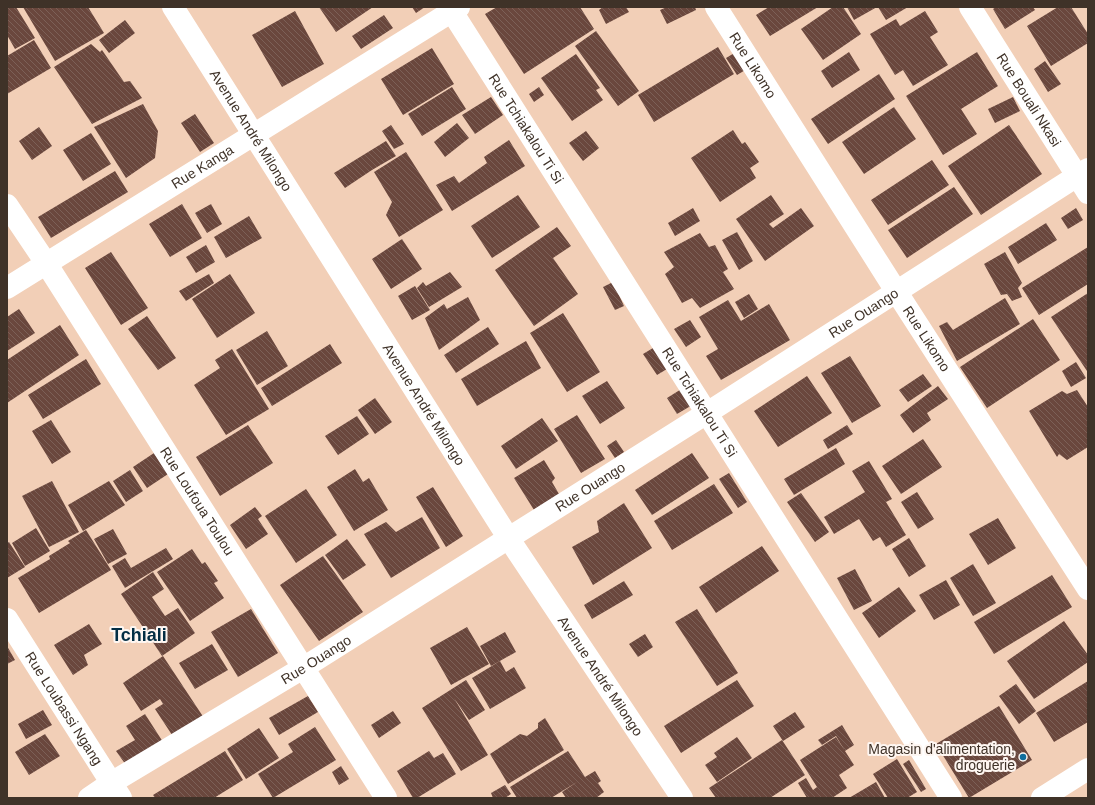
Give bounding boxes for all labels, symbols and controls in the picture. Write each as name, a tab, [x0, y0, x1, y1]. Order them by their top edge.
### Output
street label: Rue Likomo	[726, 29, 780, 101]
street label: Rue Bouali Nkasi	[993, 50, 1064, 150]
street label: Avenue André Milongo	[207, 67, 295, 194]
street label: Rue Tchiakalou Ti Si	[485, 71, 567, 186]
street label: Rue Kanga	[168, 141, 237, 192]
street label: Rue Ouango	[826, 285, 901, 341]
street label: Rue Likomo	[900, 303, 954, 375]
street label: Avenue André Milongo	[380, 341, 468, 468]
street label: Rue Tchiakalou Ti Si	[659, 344, 740, 460]
street label: Rue Loufoua Toulou	[157, 444, 238, 558]
street label: Rue Ouango	[552, 459, 628, 515]
street label: Avenue André Milongo	[555, 613, 646, 739]
district label: Tchiali	[111, 625, 167, 645]
street label: Rue Ouango	[278, 632, 354, 687]
street label: Rue Loubassi Ngang	[22, 649, 106, 768]
place label: Magasin d'alimentation, droguerie	[868, 741, 1015, 773]
marker: Magasin d'alimentation, droguerie	[1018, 752, 1028, 762]

